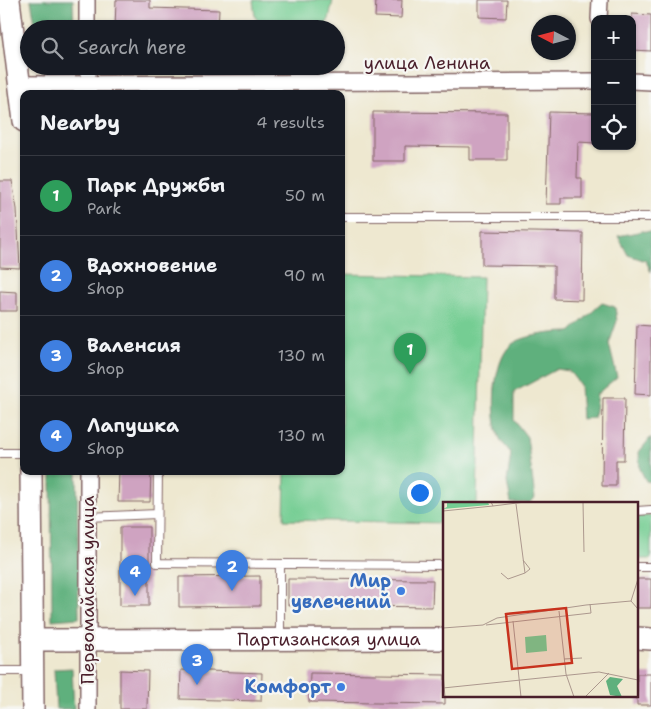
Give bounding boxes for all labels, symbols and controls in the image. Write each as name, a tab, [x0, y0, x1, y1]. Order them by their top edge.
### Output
north arrow	[531, 15, 576, 60]
map controls	[591, 15, 636, 150]
button: +	[591, 15, 636, 60]
search box	[20, 20, 345, 75]
icon: search	[38, 34, 66, 62]
text: Search here	[78, 35, 187, 60]
street label: улица Ленина	[364, 51, 490, 75]
button: −	[591, 60, 636, 105]
button: locate	[591, 105, 636, 150]
text: Nearby	[40, 109, 120, 137]
text: 4 results	[256, 112, 325, 133]
text: Парк Дружбы	[87, 173, 225, 198]
text: 1	[52, 185, 60, 206]
text: 50 m	[285, 185, 325, 206]
text: Park	[87, 198, 121, 219]
text: Вдохновение	[87, 253, 217, 278]
text: 2	[50, 265, 62, 286]
text: 90 m	[284, 265, 325, 286]
text: Shop	[87, 278, 124, 299]
text: Валенсия	[87, 333, 181, 358]
pin: 1	[394, 333, 426, 374]
text: 3	[50, 345, 62, 366]
text: 130 m	[278, 345, 325, 366]
text: Shop	[87, 358, 124, 379]
text: Лапушка	[87, 413, 179, 438]
text: 4	[50, 425, 62, 446]
text: 130 m	[278, 425, 325, 446]
text: Shop	[87, 438, 124, 459]
your location	[407, 480, 433, 506]
street label: Первомайская улица	[76, 496, 100, 684]
inset map	[443, 502, 638, 696]
pin: 2	[216, 550, 248, 591]
pin: 4	[119, 555, 151, 596]
place label: Мир увлечений	[291, 569, 391, 614]
marker: Мир увлечений	[395, 585, 407, 597]
street label: Партизанская улица	[237, 627, 421, 652]
pin: 3	[181, 644, 213, 685]
place label: Комфорт	[244, 675, 331, 699]
marker: Комфорт	[335, 681, 347, 693]

